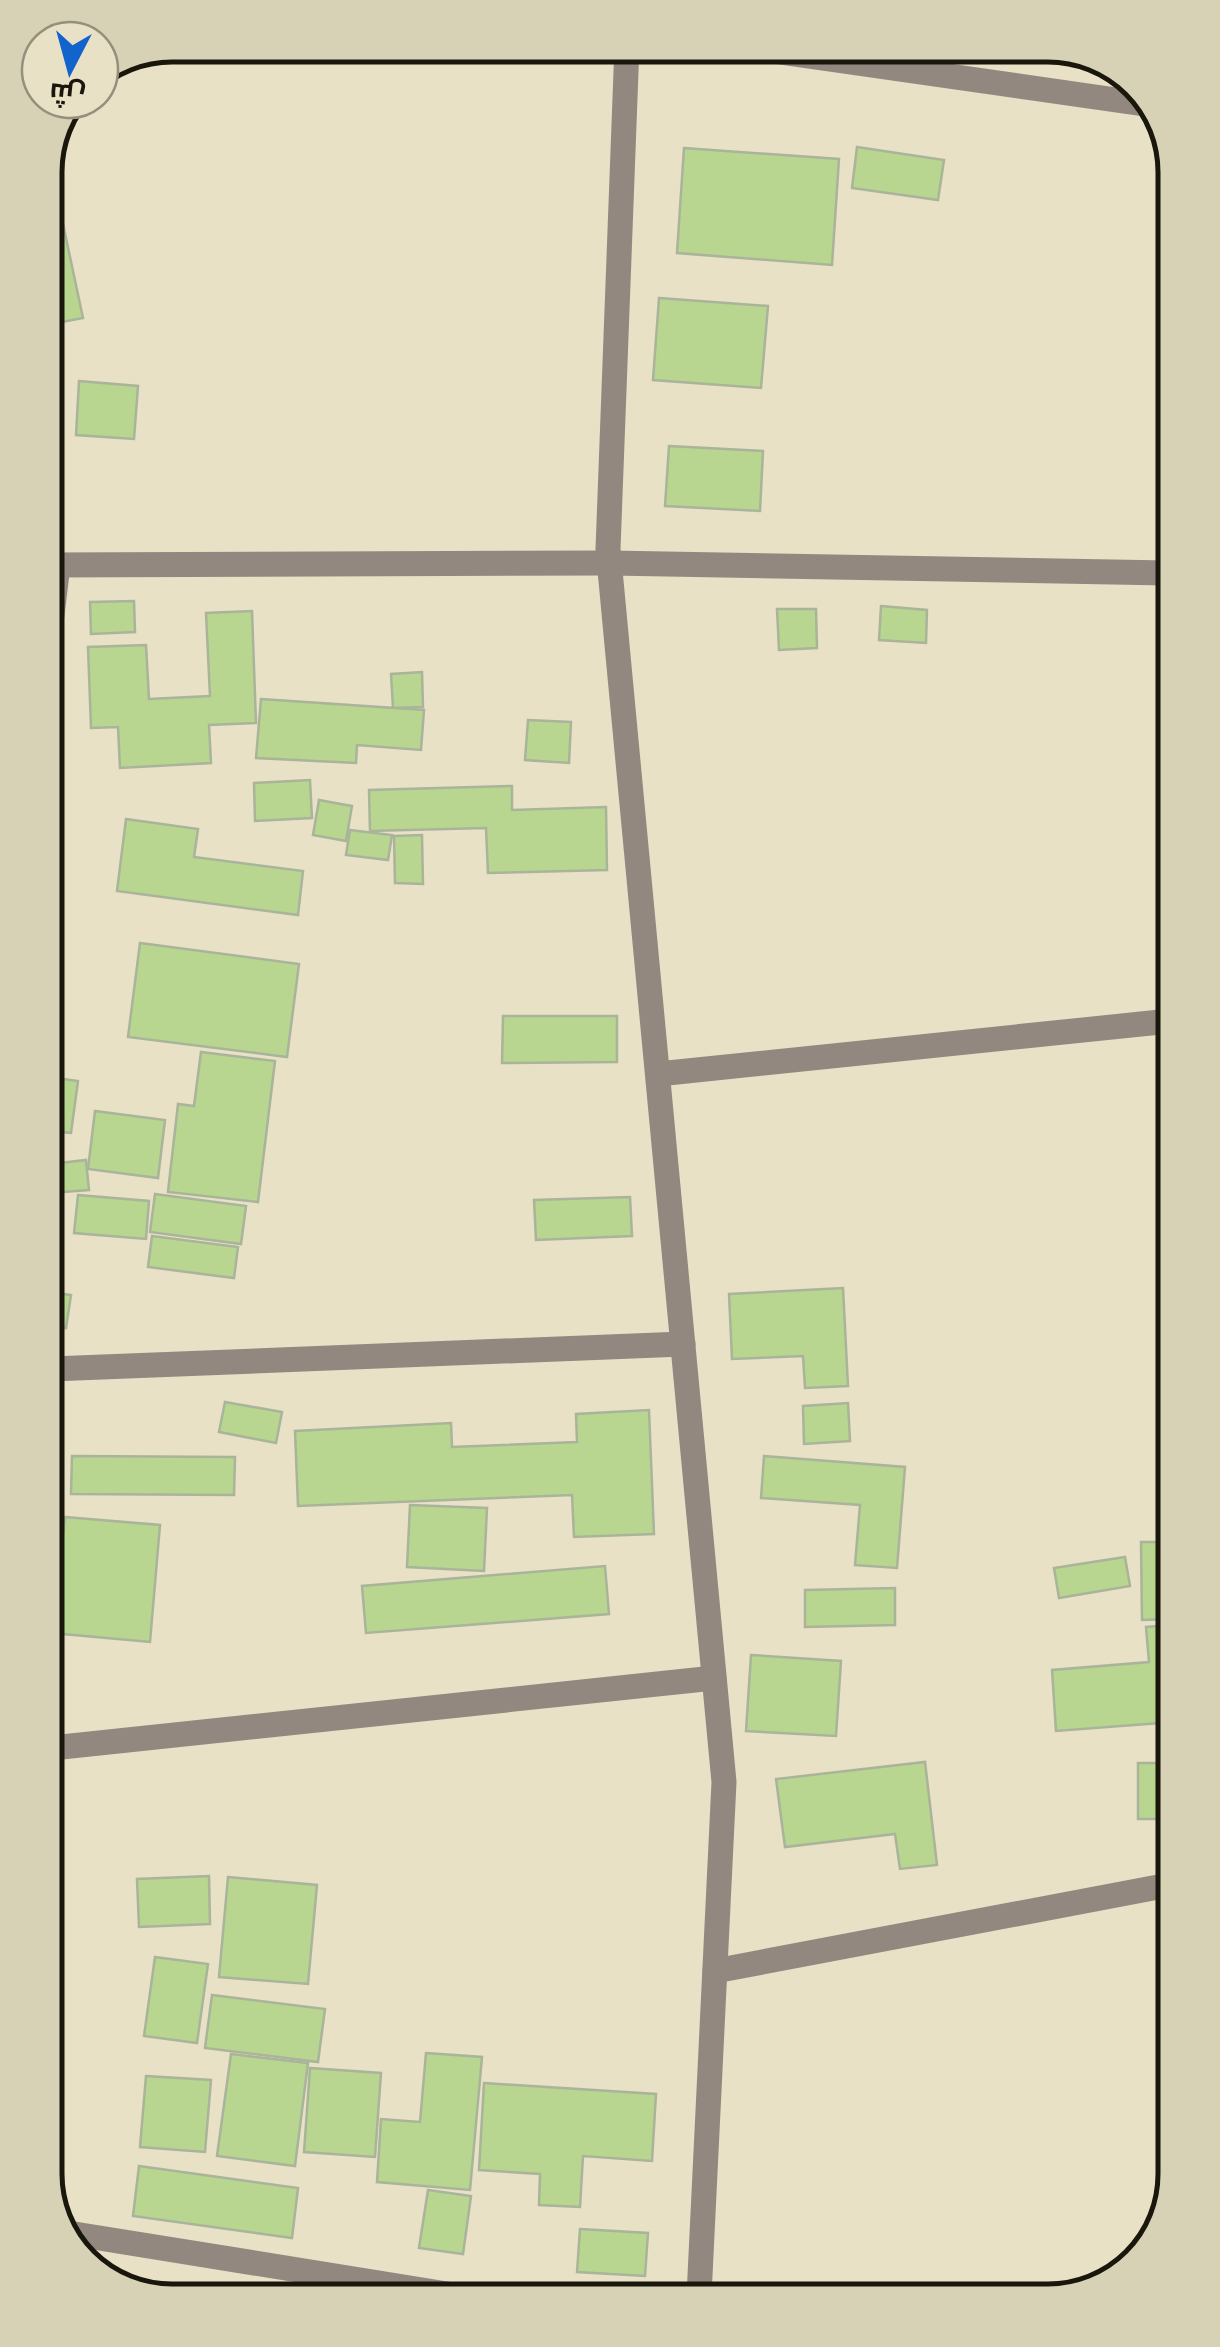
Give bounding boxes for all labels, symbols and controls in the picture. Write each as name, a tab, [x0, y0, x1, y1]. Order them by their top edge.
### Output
north arrow	[20, 20, 120, 120]
text: ش	[48, 74, 87, 115]

